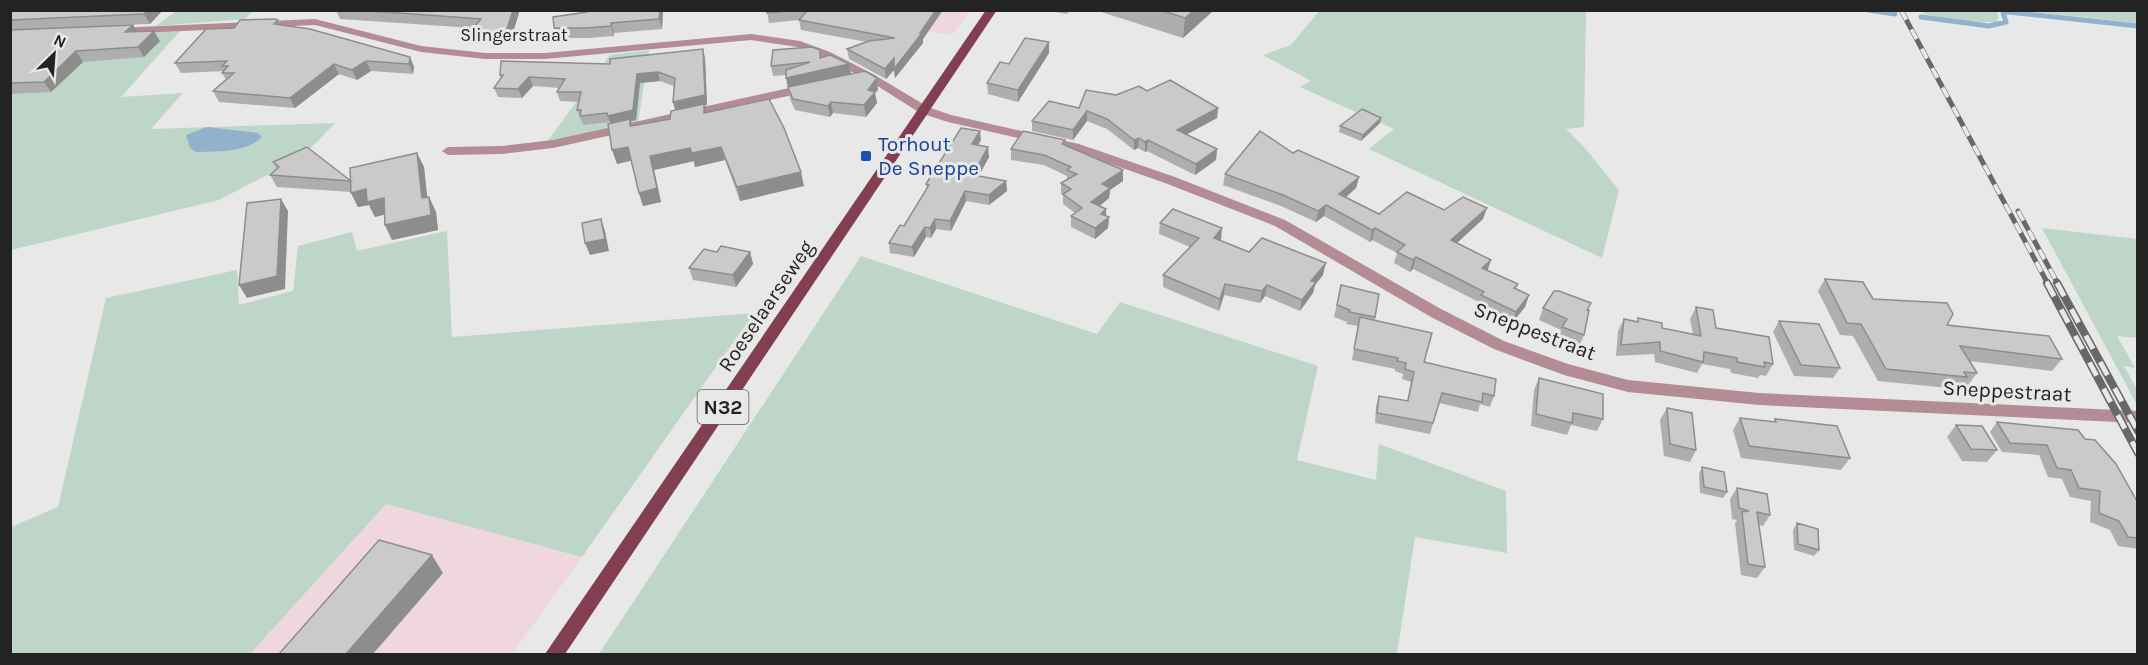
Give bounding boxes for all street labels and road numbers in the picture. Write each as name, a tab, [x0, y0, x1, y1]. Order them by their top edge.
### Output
street label: Slingerstraat	[460, 24, 568, 46]
street label: Roeselaarseweg	[713, 236, 819, 376]
street label: Sneppestraat	[1470, 297, 1600, 365]
street label: Sneppestraat	[1942, 376, 2072, 406]
road number: N32	[698, 390, 748, 424]

